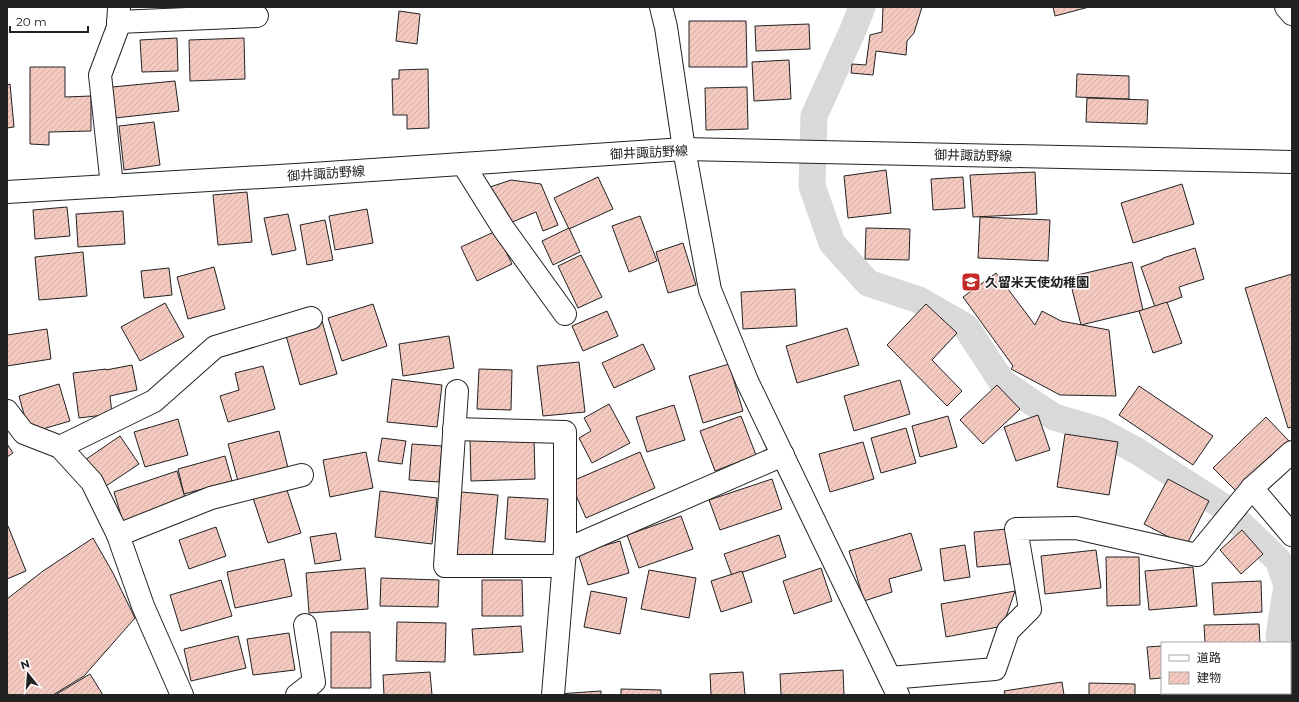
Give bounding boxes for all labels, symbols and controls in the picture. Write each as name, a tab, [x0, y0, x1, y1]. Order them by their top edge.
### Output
scale bar	[10, 8, 88, 34]
text: 20 m	[16, 14, 47, 29]
street label: 御井諏訪野線	[610, 142, 688, 162]
street label: 御井諏訪野線	[934, 146, 1012, 164]
street label: 御井諏訪野線	[287, 162, 365, 184]
school or university icon: 久留米天使幼稚園	[960, 271, 982, 293]
place label: 久留米天使幼稚園	[985, 274, 1089, 290]
legend	[1161, 642, 1291, 694]
text: 道路	[1197, 650, 1221, 665]
north arrow	[8, 654, 48, 694]
text: N	[19, 656, 31, 672]
text: 建物	[1197, 670, 1221, 685]

